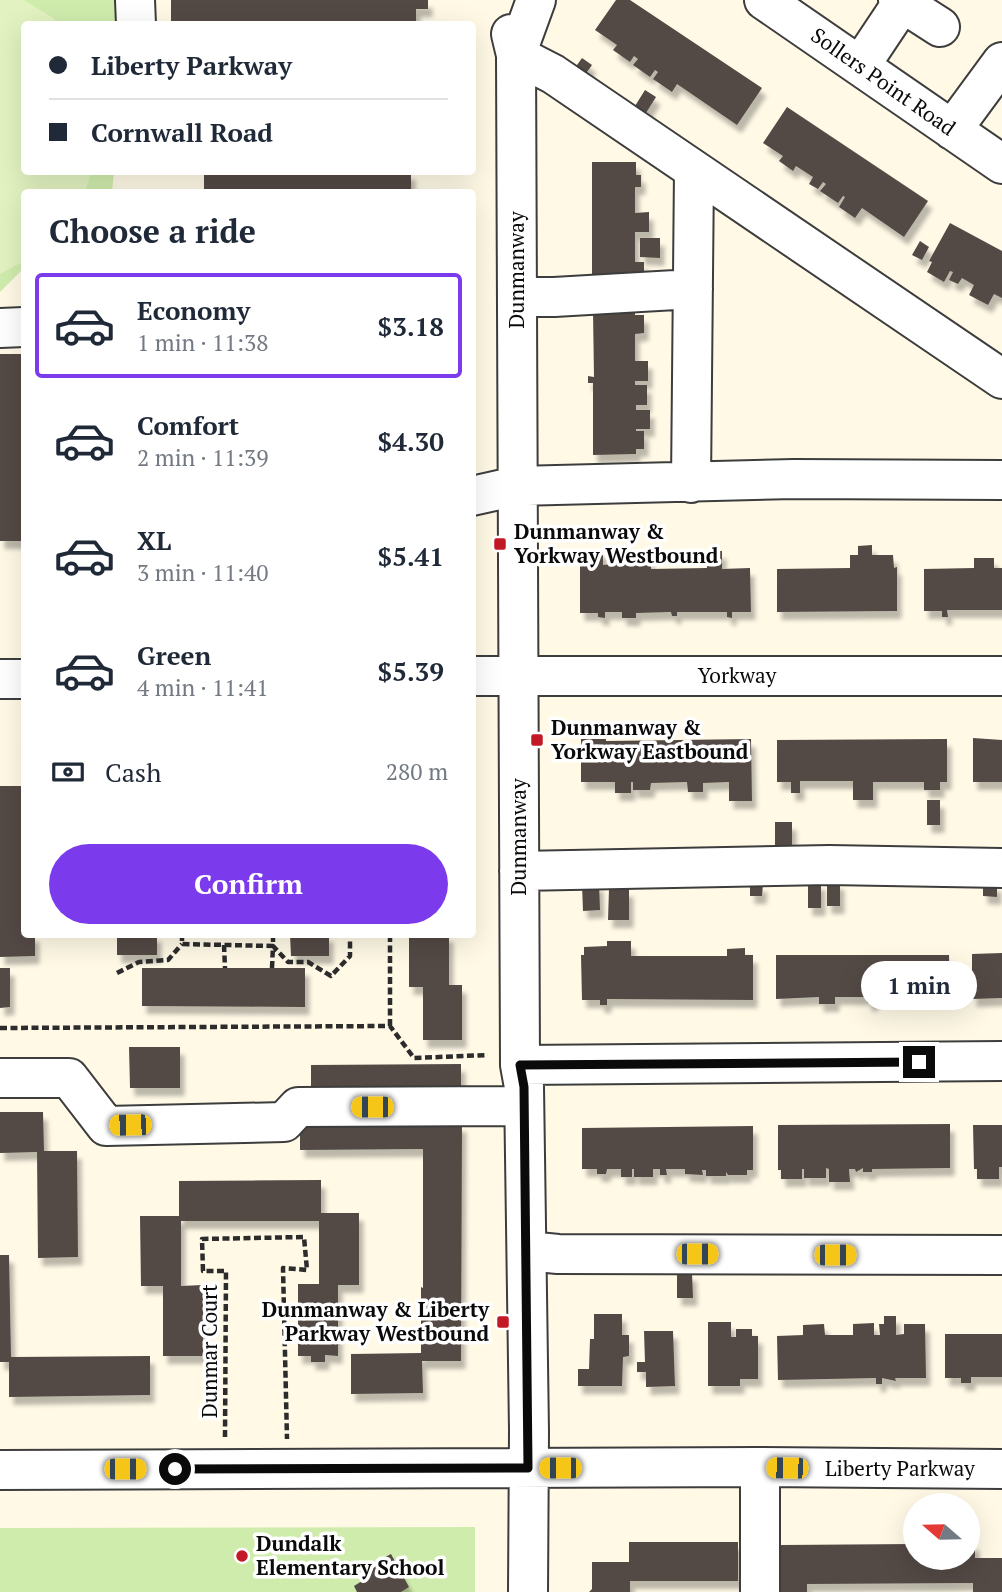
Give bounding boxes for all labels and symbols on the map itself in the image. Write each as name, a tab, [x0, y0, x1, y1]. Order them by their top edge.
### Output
street label: Sollers Point Road	[806, 21, 962, 142]
street label: Dunmanway	[502, 211, 530, 329]
place label: Dunmanway & Yorkway Westbound	[514, 517, 719, 569]
marker: Dunmanway & Yorkway Westbound	[492, 536, 508, 552]
street label: Yorkway	[698, 661, 777, 689]
place label: Dunmanway & Yorkway Eastbound	[551, 713, 749, 765]
marker: Dunmanway & Yorkway Eastbound	[529, 732, 545, 748]
street label: Dunmanway	[504, 778, 532, 896]
callout: 1 min	[861, 960, 977, 1010]
route end	[903, 1046, 935, 1078]
car	[352, 1097, 394, 1118]
car	[109, 1114, 152, 1136]
car	[677, 1244, 719, 1265]
car	[815, 1245, 857, 1266]
street label: Dunmar Court	[195, 1284, 223, 1418]
place label: Dunmanway & Liberty Parkway Westbound	[262, 1295, 490, 1347]
marker: Dunmanway & Liberty Parkway Westbound	[495, 1314, 511, 1330]
route start	[159, 1453, 191, 1485]
street label: Liberty Parkway	[825, 1454, 975, 1482]
car	[766, 1457, 809, 1479]
car	[540, 1458, 582, 1479]
car	[105, 1459, 147, 1480]
north arrow	[903, 1493, 980, 1570]
place label: Dundalk Elementary School	[256, 1529, 444, 1581]
marker: Dundalk Elementary School	[234, 1548, 250, 1564]

